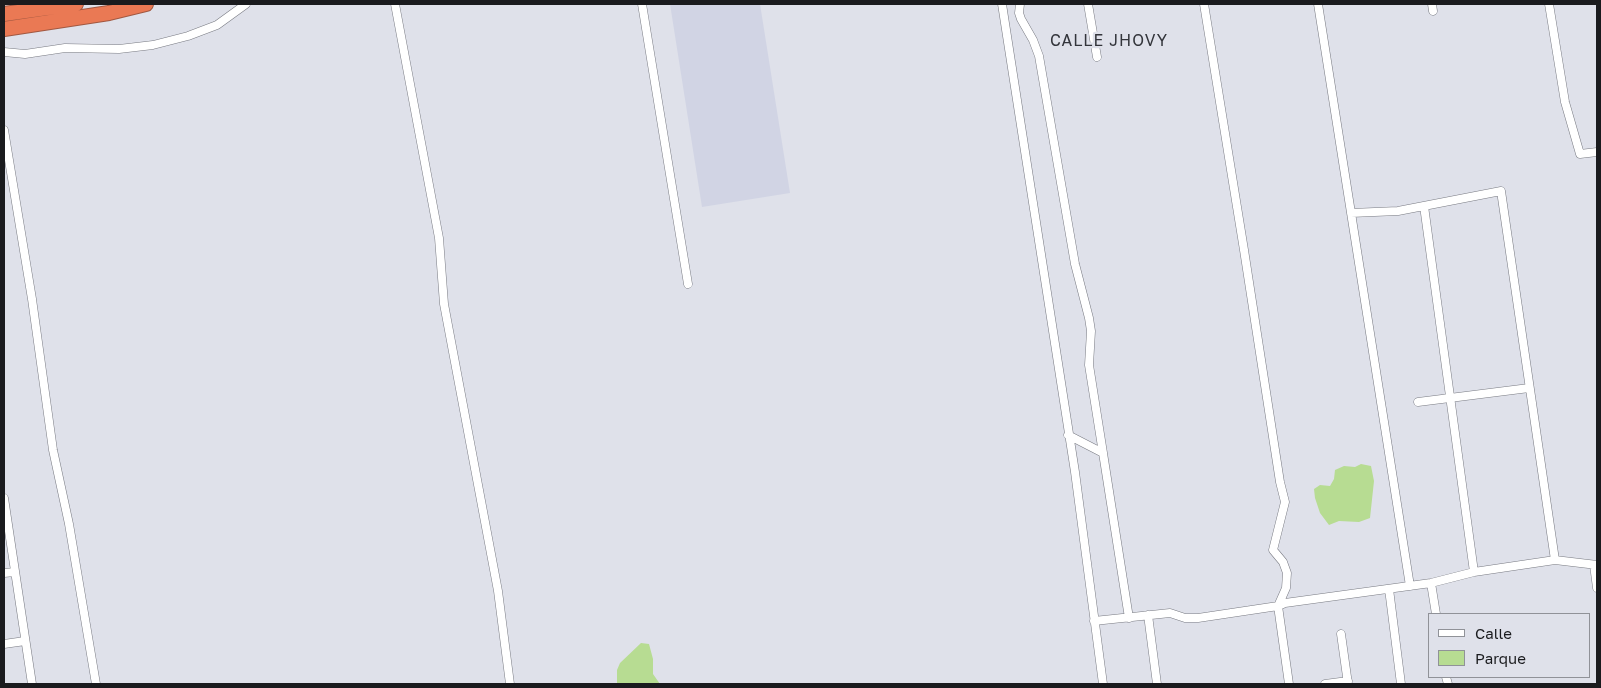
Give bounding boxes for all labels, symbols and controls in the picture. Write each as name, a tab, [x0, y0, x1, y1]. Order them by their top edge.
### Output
district label: CALLE JHOVY	[1049, 31, 1169, 51]
legend	[1428, 613, 1591, 678]
text: Calle	[1475, 624, 1512, 642]
text: Parque	[1475, 649, 1526, 667]

